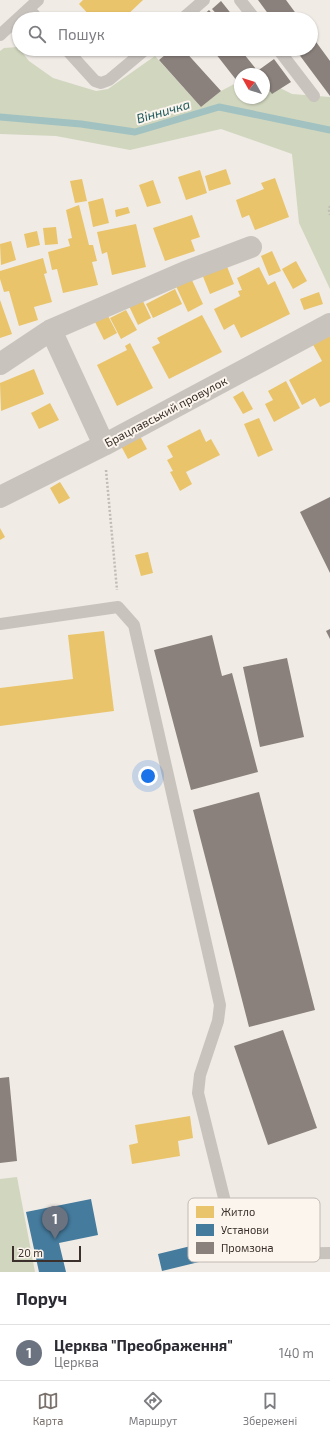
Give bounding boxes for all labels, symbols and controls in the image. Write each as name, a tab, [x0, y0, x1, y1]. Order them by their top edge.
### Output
search box	[12, 12, 318, 56]
icon: search	[26, 23, 48, 45]
text: Пошук	[58, 25, 105, 43]
north arrow	[234, 68, 270, 104]
water label: Вінничка	[134, 96, 192, 126]
street label: Брацлавський провулок	[102, 373, 230, 450]
your location	[138, 766, 158, 786]
legend	[188, 1198, 320, 1262]
text: Житло	[221, 1205, 255, 1218]
pin: 1	[42, 1206, 68, 1239]
text: Установи	[221, 1223, 269, 1236]
text: Промзона	[221, 1241, 273, 1254]
scale bar	[12, 1244, 81, 1263]
text: 20 m	[18, 1246, 43, 1259]
text: Поруч	[16, 1288, 67, 1308]
text: Церква "Преображення"	[54, 1336, 233, 1354]
text: 1	[26, 1345, 32, 1361]
text: 140 m	[279, 1345, 314, 1361]
text: Церква	[54, 1354, 99, 1370]
tab: Карта	[33, 1390, 63, 1427]
tab: Маршрут	[129, 1390, 177, 1427]
tab: Збережені	[243, 1390, 297, 1427]

